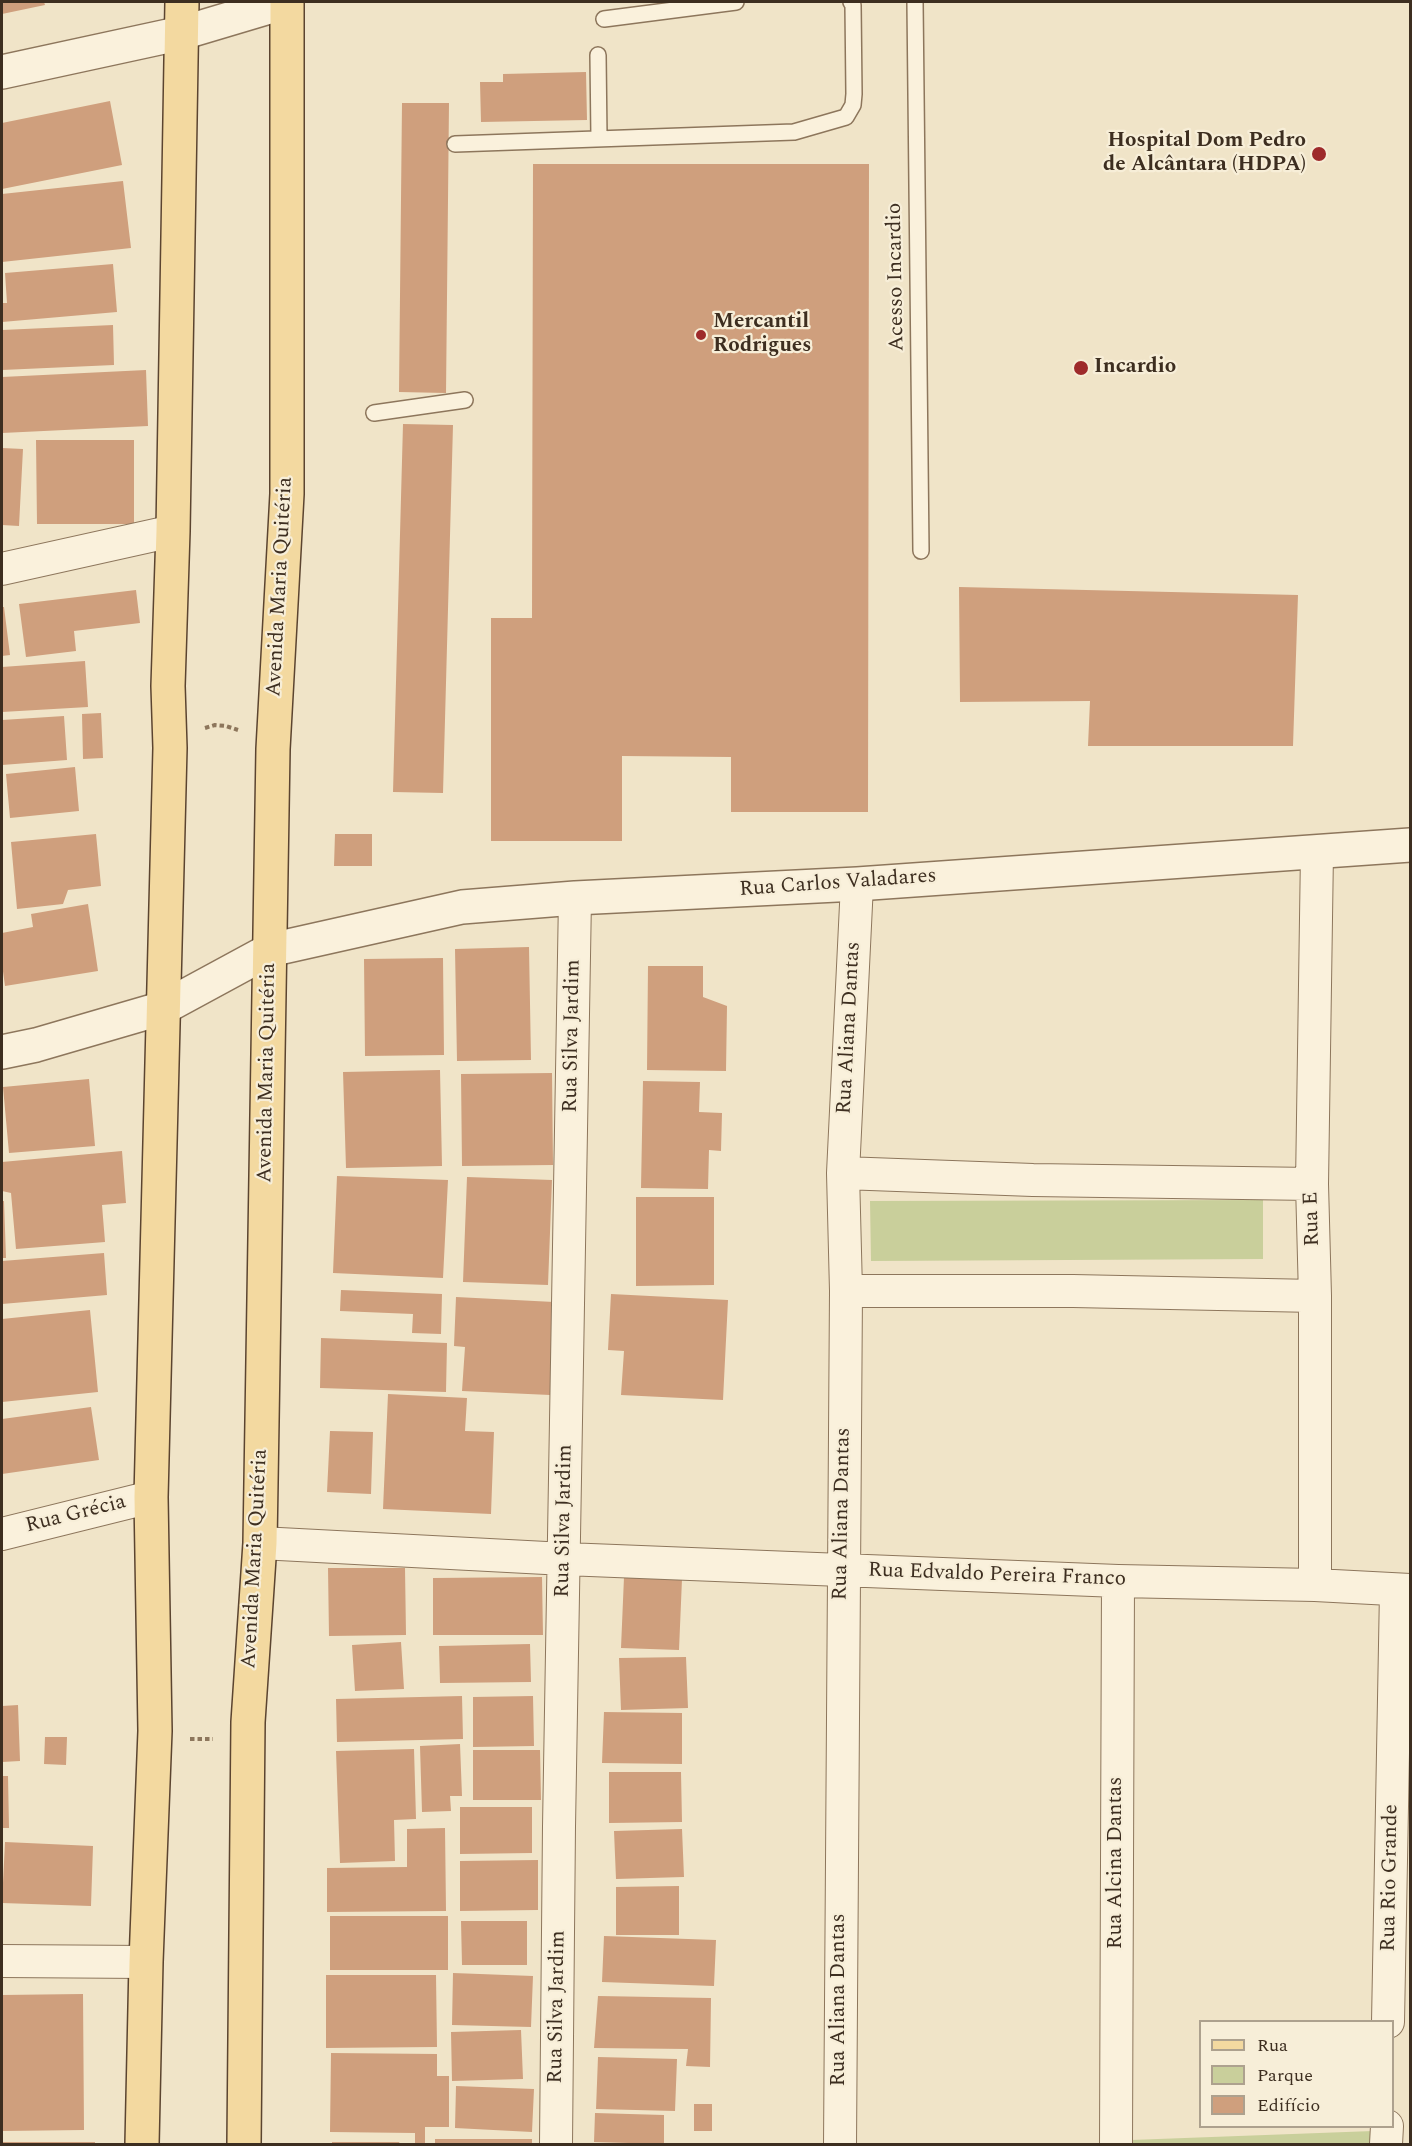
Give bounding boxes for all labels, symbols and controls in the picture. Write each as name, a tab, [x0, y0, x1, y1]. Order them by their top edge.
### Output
place label: Hospital Dom Pedro de Alcântara (HDPA)	[1103, 129, 1306, 179]
marker: Hospital Dom Pedro de Alcântara (HDPA)	[1310, 145, 1328, 163]
street label: Acesso Incardio	[883, 202, 911, 352]
place label: Mercantil Rodrigues	[713, 310, 811, 360]
marker: Mercantil Rodrigues	[694, 328, 708, 342]
place label: Incardio	[1094, 355, 1176, 381]
marker: Incardio	[1072, 359, 1090, 377]
street label: Avenida Maria Quitéria	[263, 476, 299, 698]
street label: Rua Carlos Valadares	[739, 865, 937, 903]
street label: Rua Aliana Dantas	[833, 941, 867, 1115]
street label: Rua Silva Jardim	[559, 959, 587, 1113]
street label: Avenida Maria Quitéria	[253, 963, 283, 1183]
street label: Rua E	[1299, 1191, 1327, 1247]
street label: Rua Aliana Dantas	[829, 1427, 857, 1601]
street label: Rua Silva Jardim	[551, 1444, 579, 1598]
street label: Avenida Maria Quitéria	[238, 1448, 274, 1670]
street label: Rua Grécia	[23, 1490, 129, 1540]
street label: Rua Edvaldo Pereira Franco	[867, 1559, 1127, 1593]
street label: Rua Alcina Dantas	[1104, 1777, 1130, 1949]
street label: Rua Rio Grande	[1377, 1804, 1405, 1952]
street label: Rua Aliana Dantas	[827, 1914, 853, 2086]
street label: Rua Silva Jardim	[544, 1930, 572, 2084]
legend	[1199, 2020, 1394, 2128]
text: Rua	[1257, 2032, 1288, 2059]
text: Parque	[1257, 2062, 1313, 2089]
text: Edifício	[1257, 2092, 1320, 2119]

